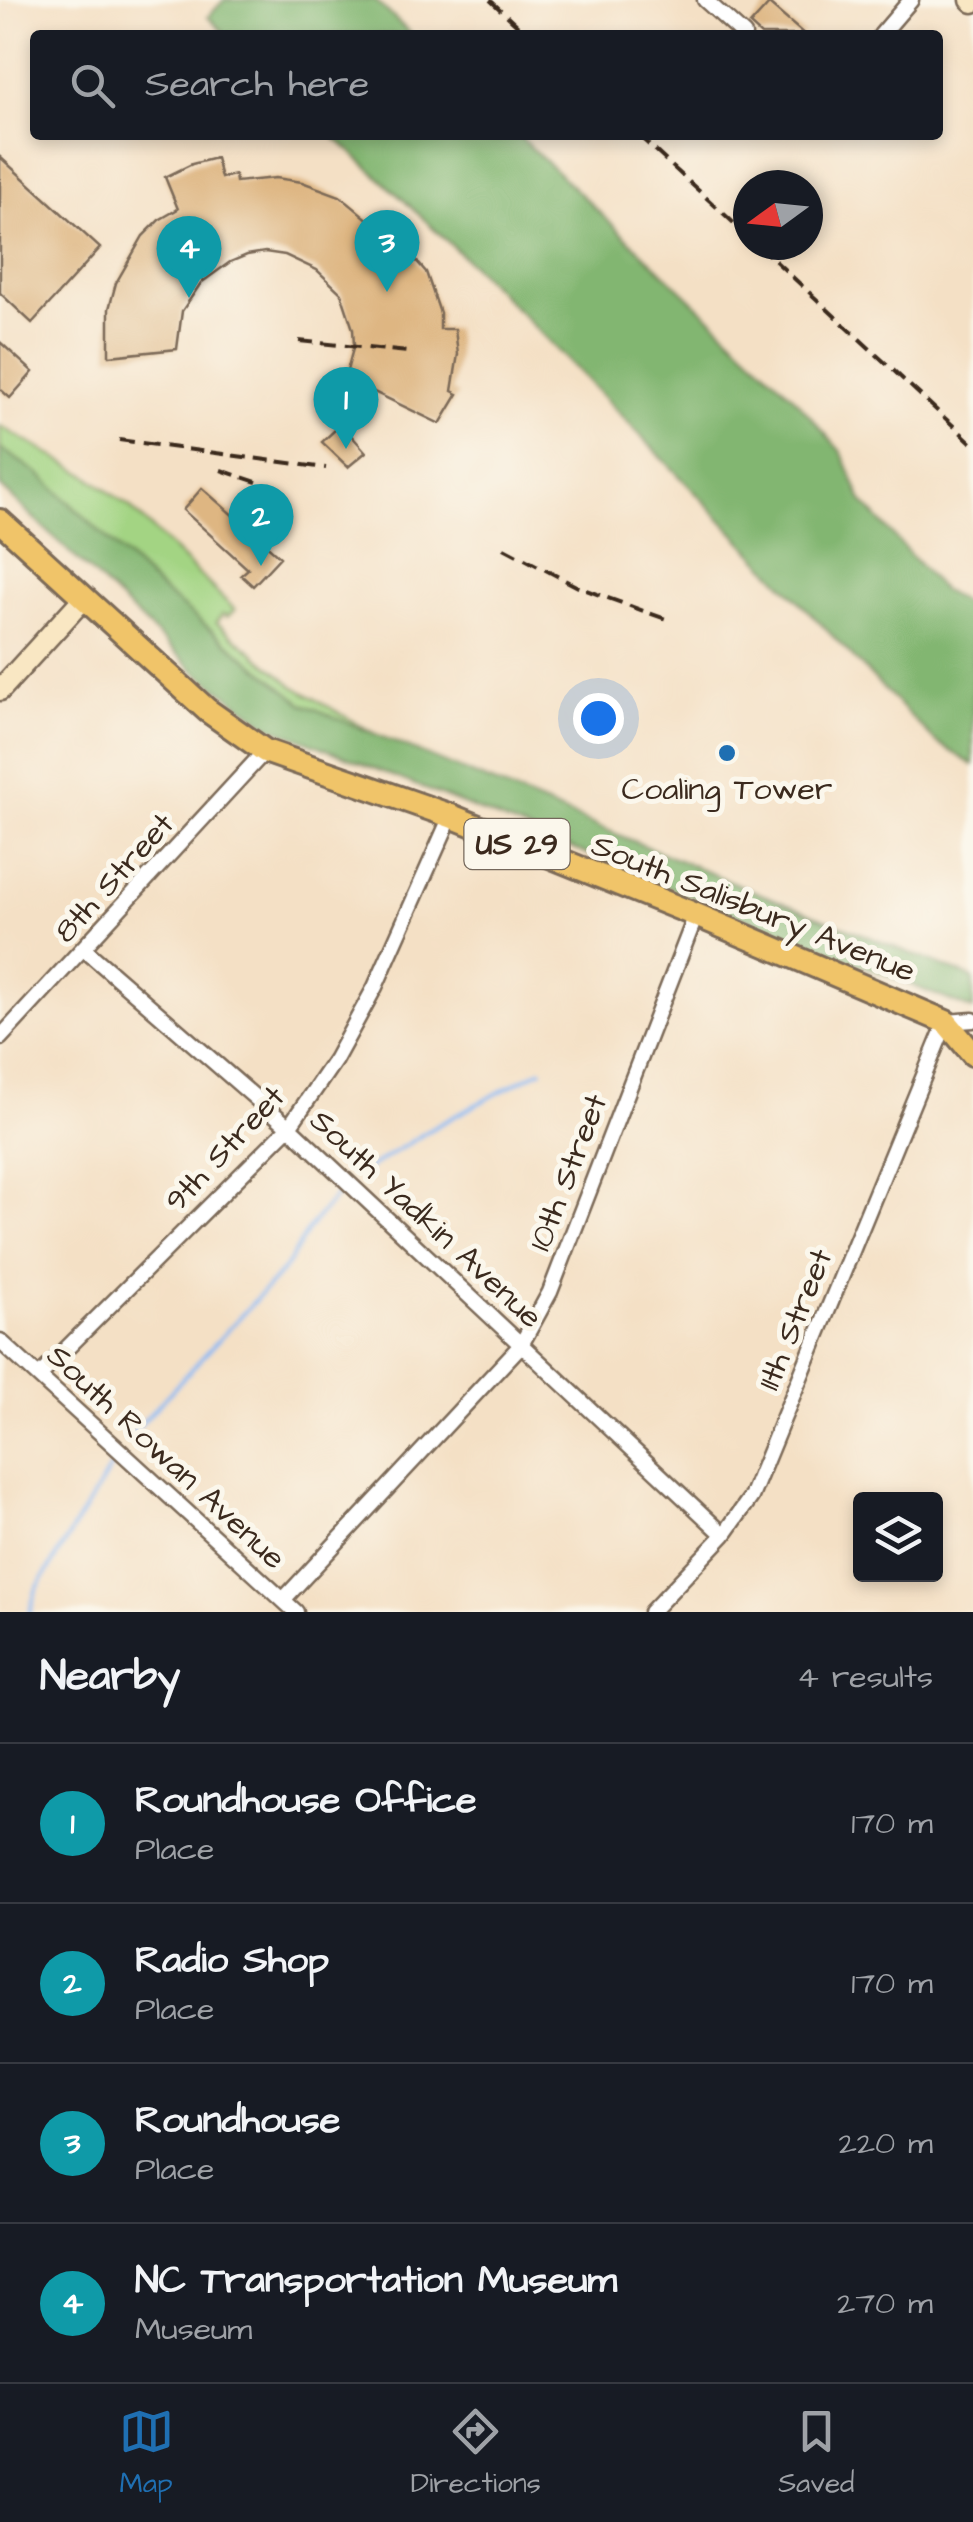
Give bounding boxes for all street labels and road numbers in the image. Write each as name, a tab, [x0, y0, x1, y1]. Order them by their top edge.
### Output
street label: 8th Street	[44, 803, 185, 953]
road number: US 29	[464, 819, 570, 869]
street label: South Salisbury Avenue	[585, 823, 922, 994]
street label: 9th Street	[155, 1076, 296, 1222]
street label: 10th Street	[518, 1088, 619, 1257]
street label: South Yadkin Avenue	[300, 1099, 552, 1339]
street label: 11th Street	[747, 1242, 844, 1397]
street label: South Rowan Avenue	[36, 1334, 295, 1580]

